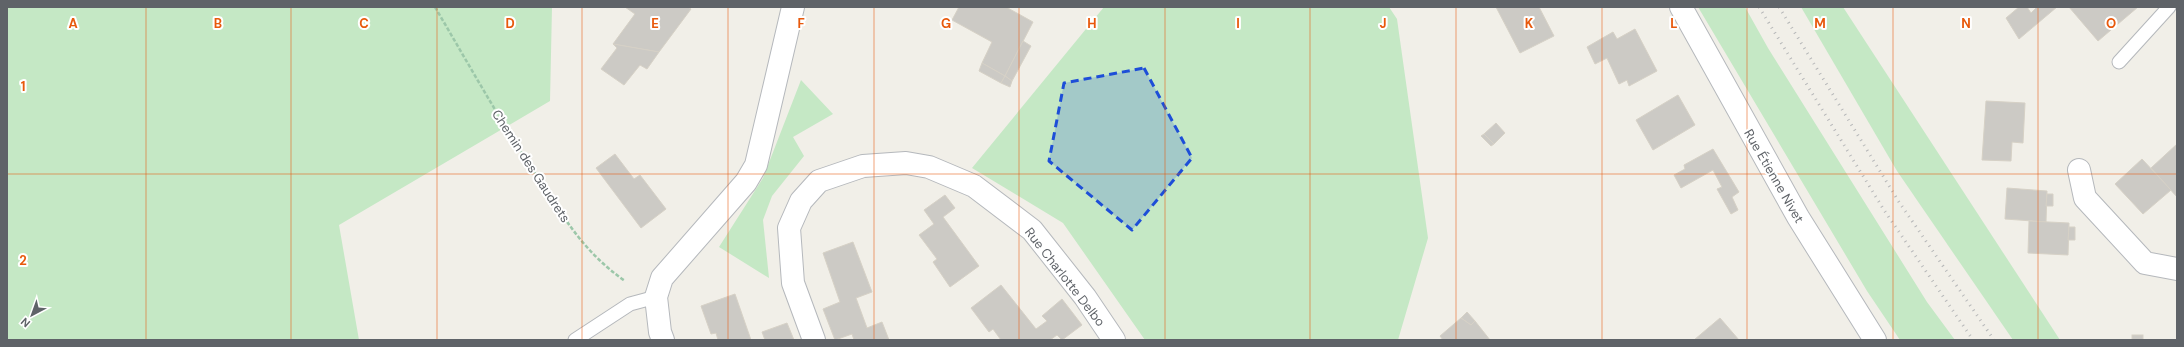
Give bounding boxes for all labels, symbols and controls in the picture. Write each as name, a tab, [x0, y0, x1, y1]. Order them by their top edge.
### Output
text: A	[68, 15, 78, 32]
text: B	[214, 15, 222, 32]
text: C	[359, 15, 369, 32]
text: D	[505, 15, 515, 32]
text: E	[651, 15, 659, 32]
text: F	[797, 15, 805, 32]
text: G	[941, 15, 951, 32]
text: H	[1087, 15, 1097, 32]
text: I	[1236, 15, 1240, 32]
text: J	[1379, 15, 1387, 32]
text: K	[1525, 15, 1534, 32]
text: L	[1670, 15, 1678, 32]
text: M	[1814, 15, 1826, 32]
text: N	[1961, 15, 1971, 32]
text: O	[2106, 15, 2116, 32]
text: 1	[21, 78, 25, 95]
street label: Chemin des Gaudrets	[488, 106, 574, 226]
street label: Rue Étienne Nivet	[1740, 126, 1809, 226]
street label: Rue Charlotte Delbo	[1021, 224, 1109, 330]
text: 2	[19, 252, 27, 269]
north arrow	[12, 295, 52, 335]
text: N	[18, 315, 33, 330]

